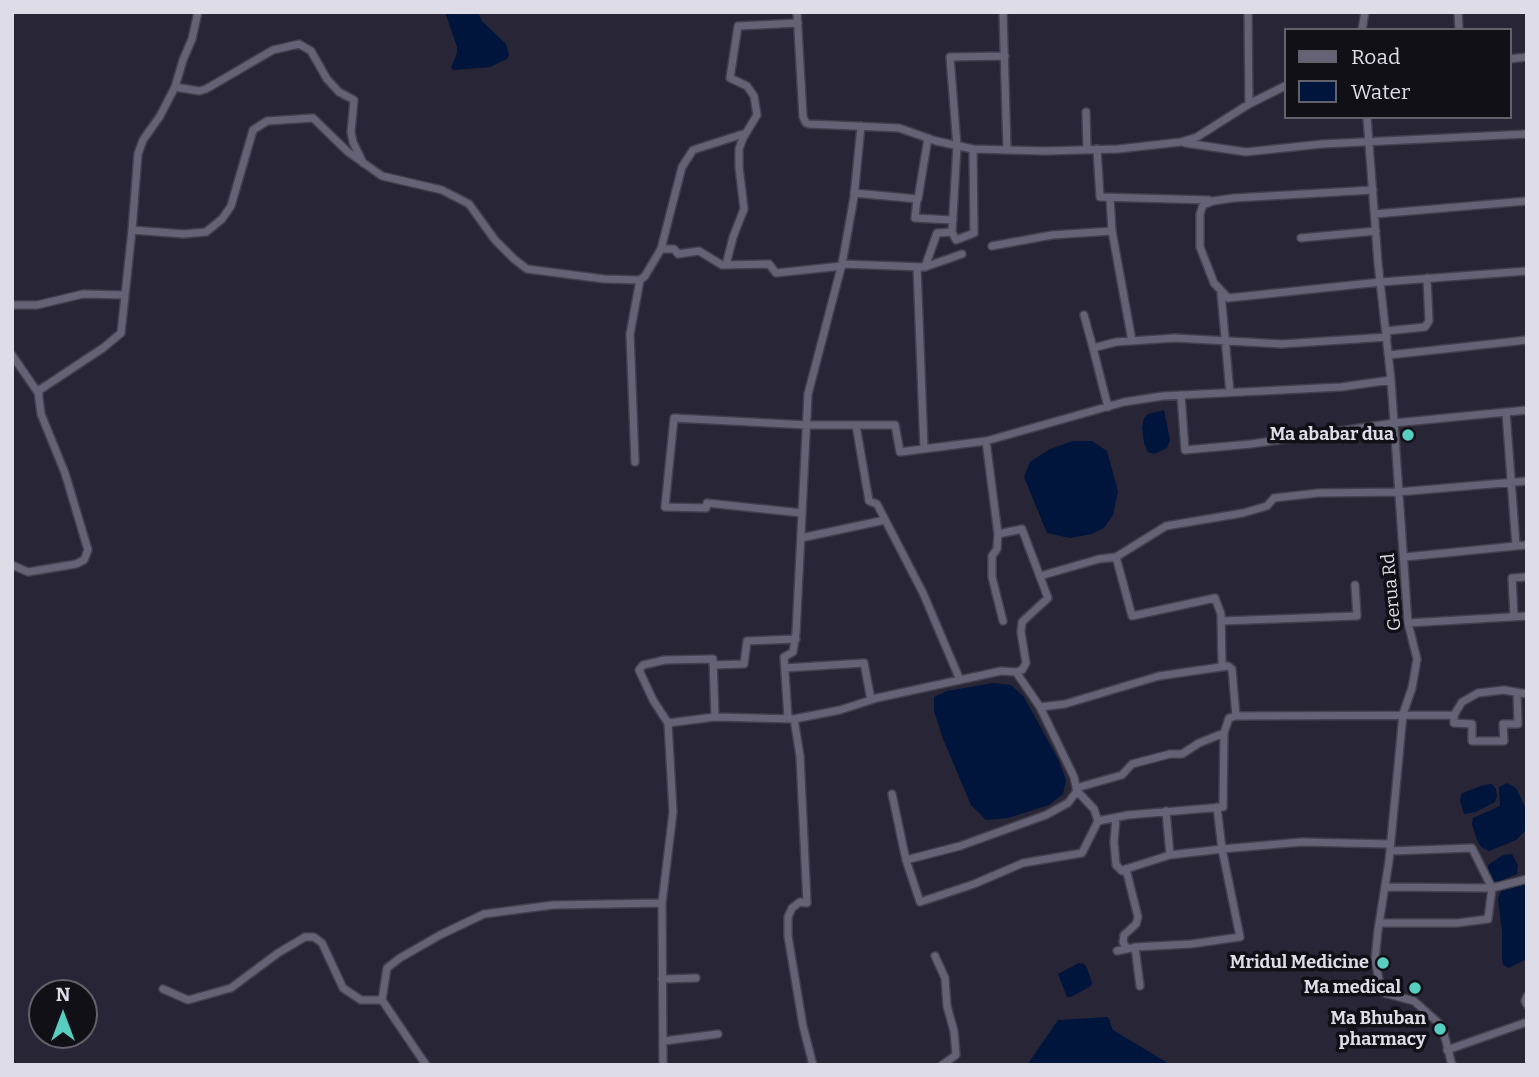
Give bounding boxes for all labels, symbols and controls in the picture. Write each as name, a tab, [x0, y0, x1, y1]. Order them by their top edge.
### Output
legend	[1284, 28, 1511, 119]
text: Road	[1351, 44, 1400, 70]
text: Water	[1351, 79, 1410, 105]
place label: Ma ababar dua	[1270, 424, 1394, 446]
marker: Ma ababar dua	[1400, 427, 1416, 443]
street label: Gerua Rd	[1378, 552, 1406, 632]
place label: Mridul Medicine	[1230, 952, 1369, 974]
marker: Mridul Medicine	[1375, 955, 1391, 971]
place label: Ma medical	[1304, 977, 1401, 999]
north arrow	[28, 979, 98, 1049]
marker: Ma medical	[1407, 980, 1423, 996]
text: N	[56, 983, 70, 1006]
place label: Ma Bhuban pharmacy	[1331, 1008, 1426, 1050]
marker: Ma Bhuban pharmacy	[1432, 1021, 1448, 1037]

